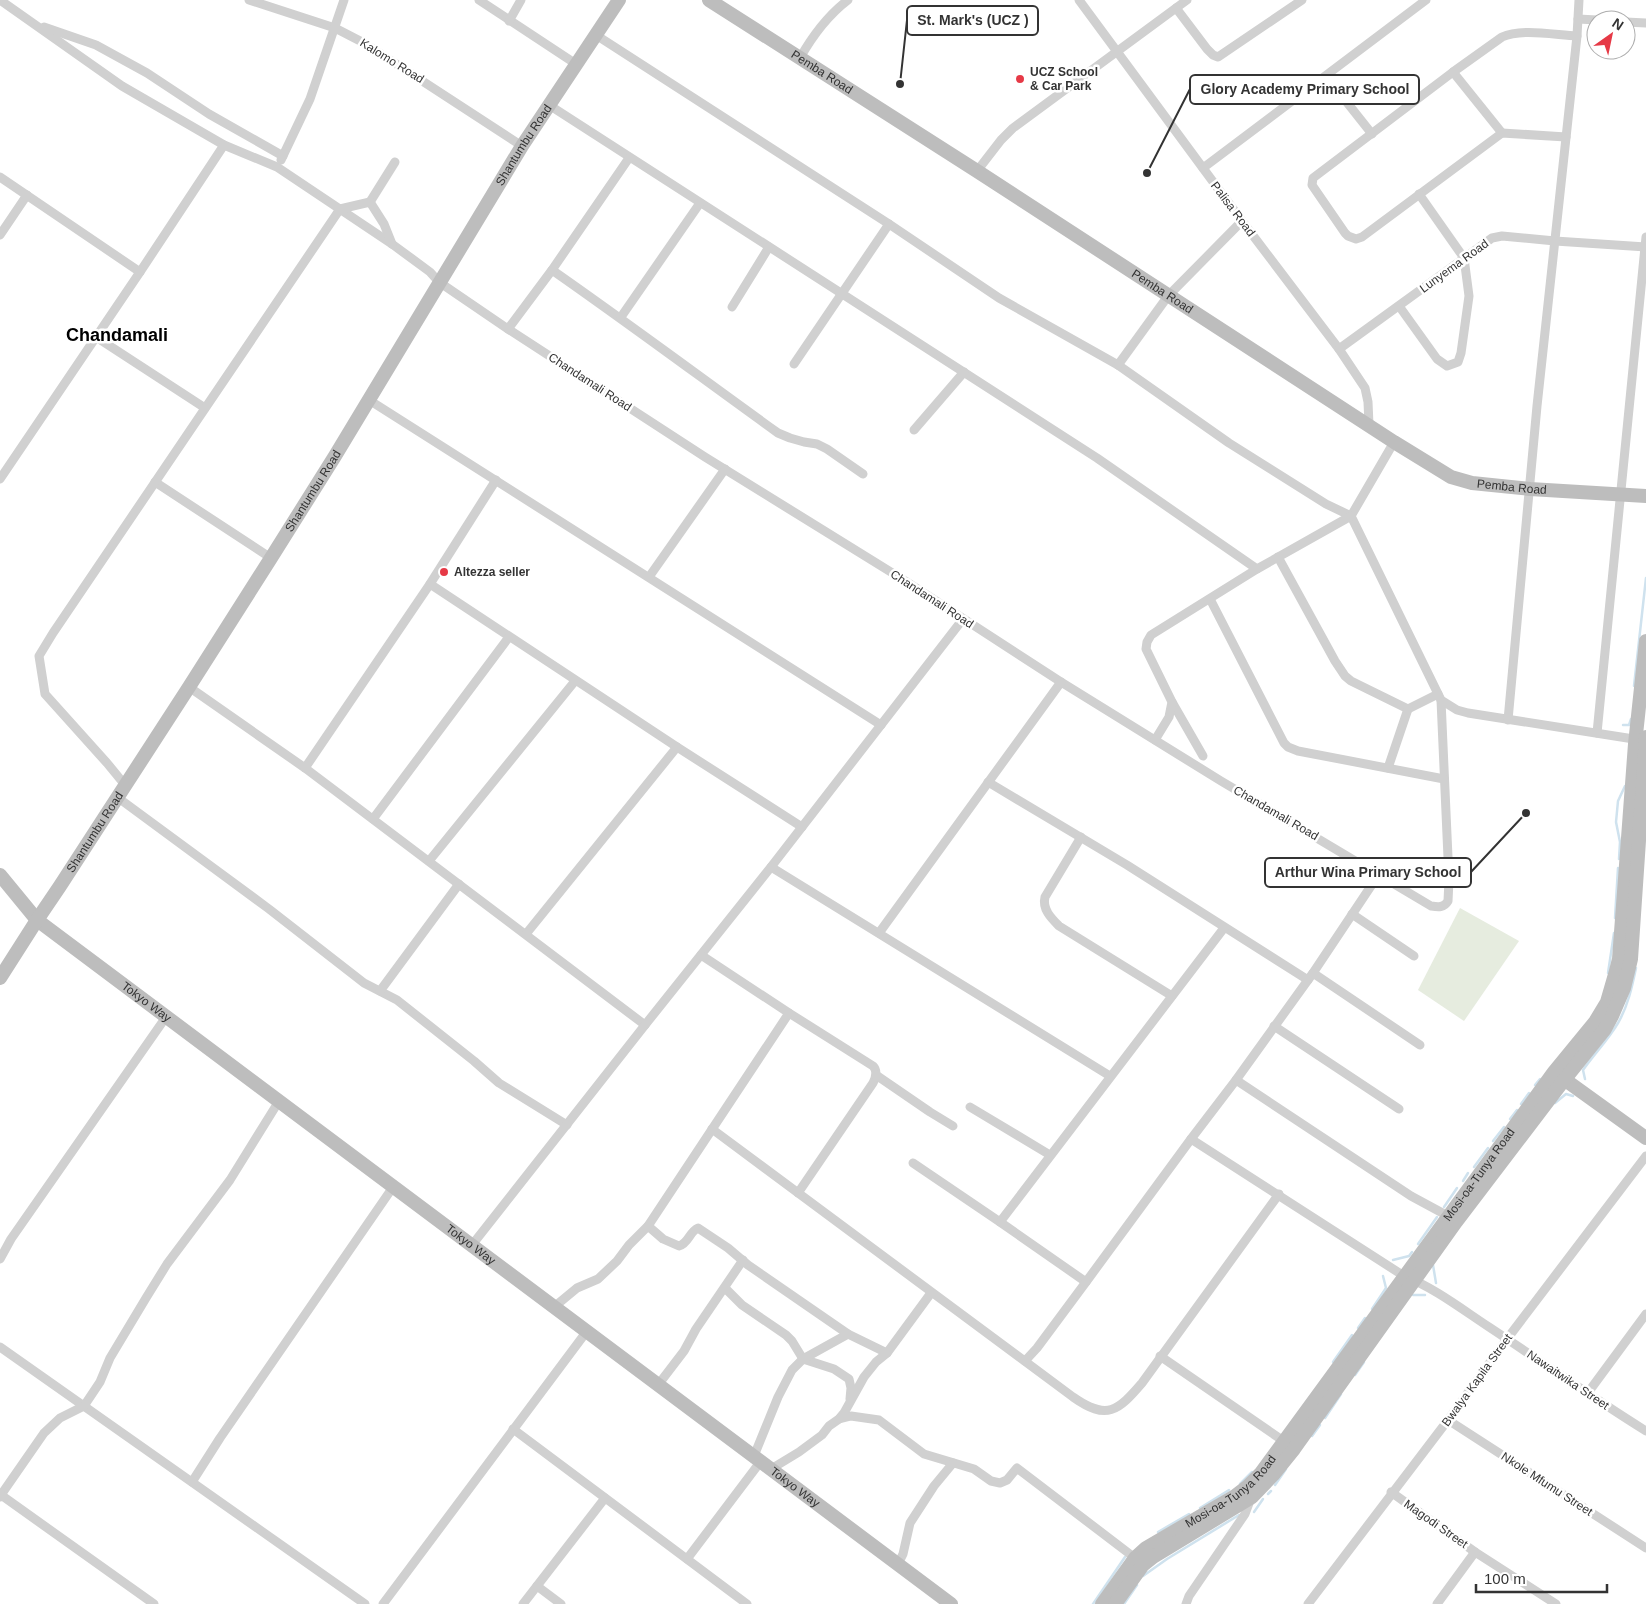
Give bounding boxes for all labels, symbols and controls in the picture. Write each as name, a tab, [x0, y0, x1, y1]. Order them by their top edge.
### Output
callout: St. Mark's (UCZ )	[907, 6, 1038, 35]
north arrow	[1586, 10, 1636, 60]
text: St. Mark's (UCZ )	[917, 12, 1029, 28]
text: N	[1609, 15, 1627, 34]
street label: Kalomo Road	[357, 36, 427, 86]
street label: Pemba Road	[789, 47, 855, 97]
place label: UCZ School & Car Park	[1030, 65, 1098, 93]
marker: UCZ School & Car Park	[1014, 73, 1026, 85]
callout: Glory Academy Primary School	[1190, 75, 1419, 104]
text: Glory Academy Primary School	[1201, 81, 1409, 97]
street label: Shantumbu Road	[493, 102, 555, 188]
street label: Palisa Road	[1208, 179, 1258, 239]
street label: Lunyema Road	[1417, 236, 1491, 296]
street label: Pemba Road	[1129, 266, 1196, 316]
district label: Chandamali	[66, 325, 168, 345]
street label: Chandamali Road	[546, 350, 634, 414]
street label: Shantumbu Road	[282, 448, 344, 534]
street label: Pemba Road	[1476, 477, 1547, 497]
place label: Altezza seller	[454, 565, 530, 579]
marker: Altezza seller	[438, 566, 450, 578]
street label: Chandamali Road	[888, 567, 976, 631]
street label: Chandamali Road	[1231, 783, 1321, 843]
street label: Shantumbu Road	[64, 789, 126, 875]
callout: Arthur Wina Primary School	[1265, 858, 1471, 887]
text: Arthur Wina Primary School	[1275, 864, 1461, 880]
street label: Tokyo Way	[119, 979, 174, 1025]
street label: Mosi-oa-Tunya Road	[1440, 1125, 1518, 1224]
street label: Tokyo Way	[443, 1222, 498, 1268]
street label: Bwalya Kapila Street	[1439, 1331, 1516, 1429]
street label: Nawaitwika Street	[1524, 1347, 1612, 1413]
street label: Nkole Mfumu Street	[1499, 1449, 1596, 1519]
street label: Mosi-oa-Tunya Road	[1183, 1452, 1279, 1531]
street label: Tokyo Way	[767, 1464, 823, 1510]
street label: Magodi Street	[1401, 1497, 1471, 1552]
scale bar	[1476, 1562, 1607, 1594]
text: 100 m	[1484, 1570, 1526, 1587]

